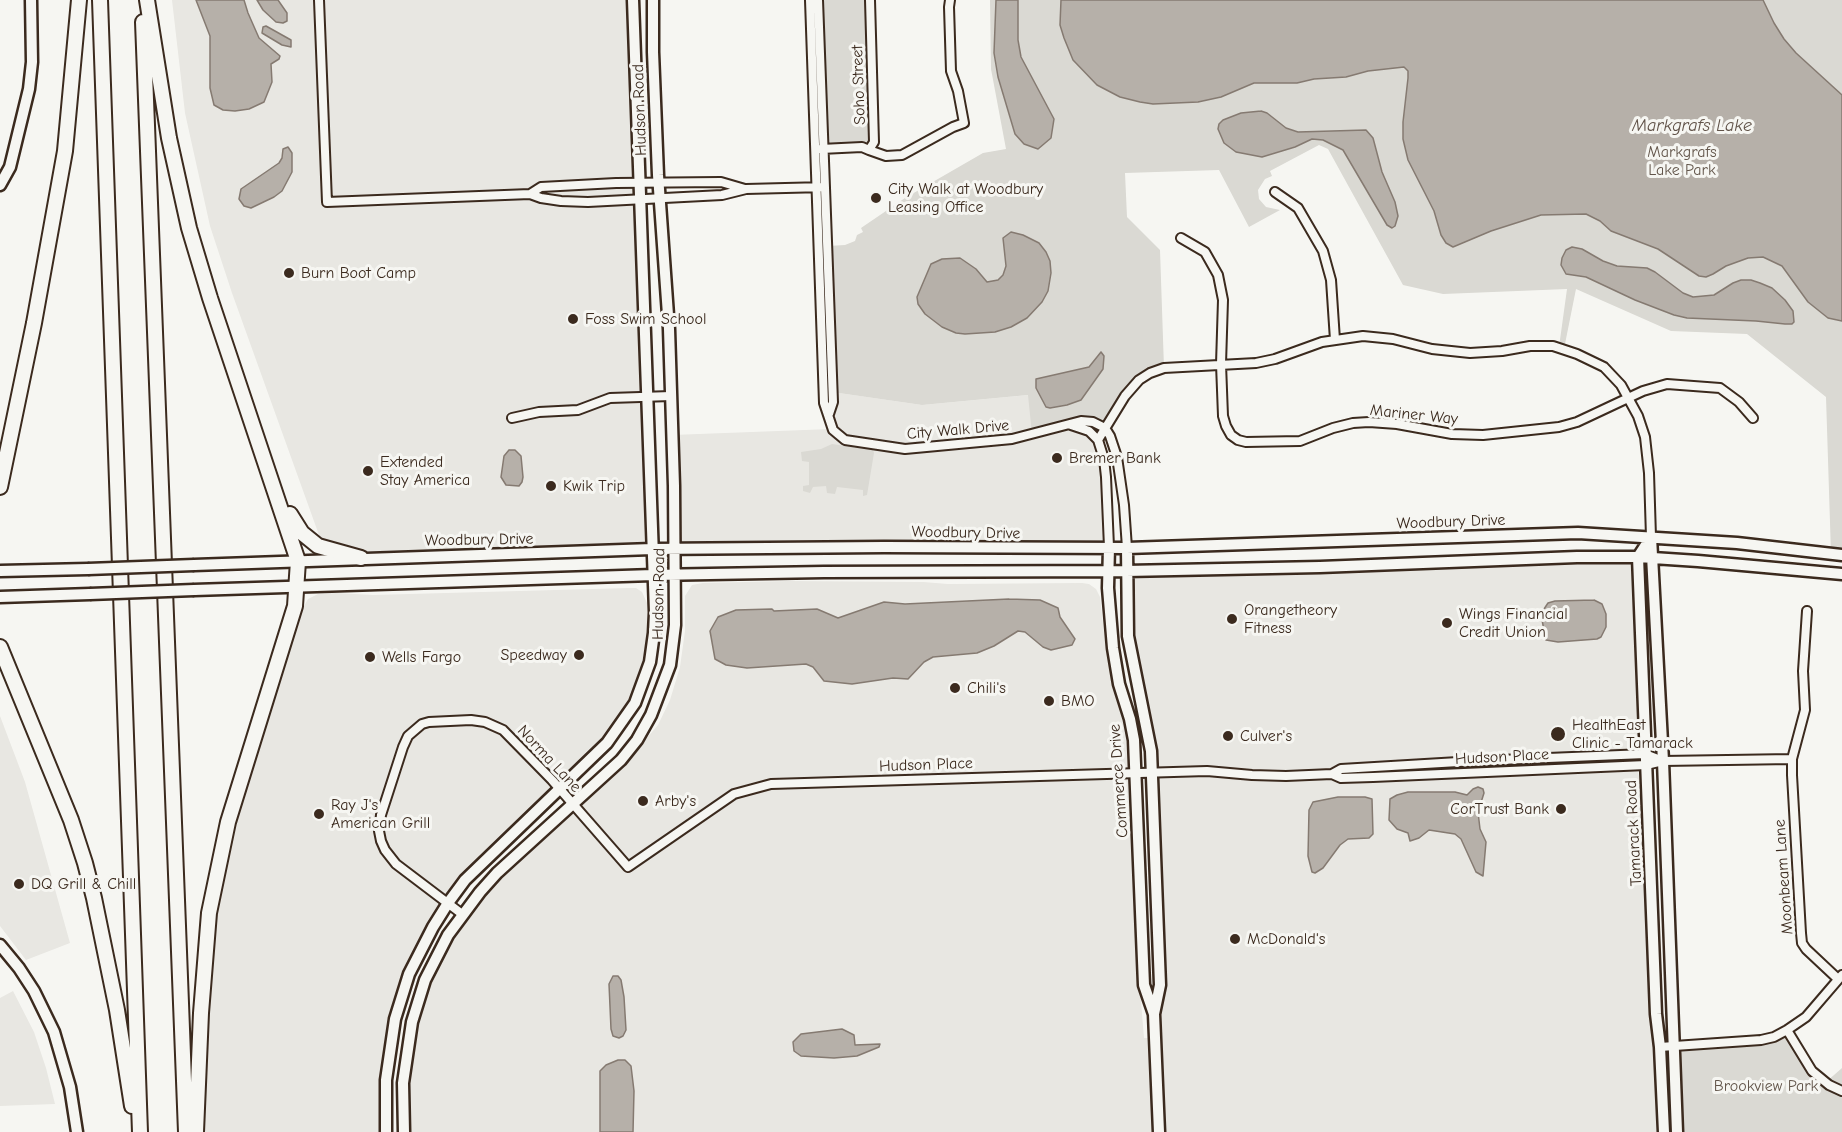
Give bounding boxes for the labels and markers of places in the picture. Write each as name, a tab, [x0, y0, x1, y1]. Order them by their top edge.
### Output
place label: City Walk at Woodbury Leasing Office	[888, 179, 1043, 217]
marker: City Walk at Woodbury Leasing Office	[869, 191, 883, 205]
place label: Burn Boot Camp	[301, 263, 416, 283]
marker: Burn Boot Camp	[282, 266, 296, 280]
place label: Foss Swim School	[585, 309, 706, 329]
marker: Foss Swim School	[566, 312, 580, 326]
place label: Bremer Bank	[1069, 448, 1161, 468]
marker: Bremer Bank	[1050, 451, 1064, 465]
place label: Extended Stay America	[380, 452, 470, 490]
marker: Extended Stay America	[361, 464, 375, 478]
place label: Kwik Trip	[563, 476, 625, 496]
marker: Kwik Trip	[544, 479, 558, 493]
place label: Orangetheory Fitness	[1244, 600, 1337, 638]
place label: Wings Financial Credit Union	[1459, 604, 1568, 642]
marker: Orangetheory Fitness	[1225, 612, 1239, 626]
marker: Wings Financial Credit Union	[1440, 616, 1454, 630]
place label: Speedway	[500, 645, 567, 665]
place label: Wells Fargo	[382, 647, 461, 667]
marker: Speedway	[572, 648, 586, 662]
marker: Wells Fargo	[363, 650, 377, 664]
place label: Chili's	[967, 678, 1006, 698]
marker: Chili's	[948, 681, 962, 695]
place label: BMO	[1061, 691, 1095, 711]
marker: BMO	[1042, 694, 1056, 708]
place label: HealthEast Clinic - Tamarack	[1572, 715, 1693, 753]
marker: HealthEast Clinic - Tamarack	[1549, 725, 1567, 743]
place label: Culver's	[1240, 726, 1292, 746]
marker: Culver's	[1221, 729, 1235, 743]
place label: Arby's	[655, 791, 696, 811]
marker: Arby's	[636, 794, 650, 808]
place label: Ray J's American Grill	[331, 795, 430, 833]
place label: CorTrust Bank	[1450, 799, 1549, 819]
marker: CorTrust Bank	[1554, 802, 1568, 816]
marker: Ray J's American Grill	[312, 807, 326, 821]
place label: DQ Grill & Chill	[31, 874, 136, 894]
marker: DQ Grill & Chill	[12, 877, 26, 891]
place label: McDonald's	[1247, 929, 1326, 949]
marker: McDonald's	[1228, 932, 1242, 946]

